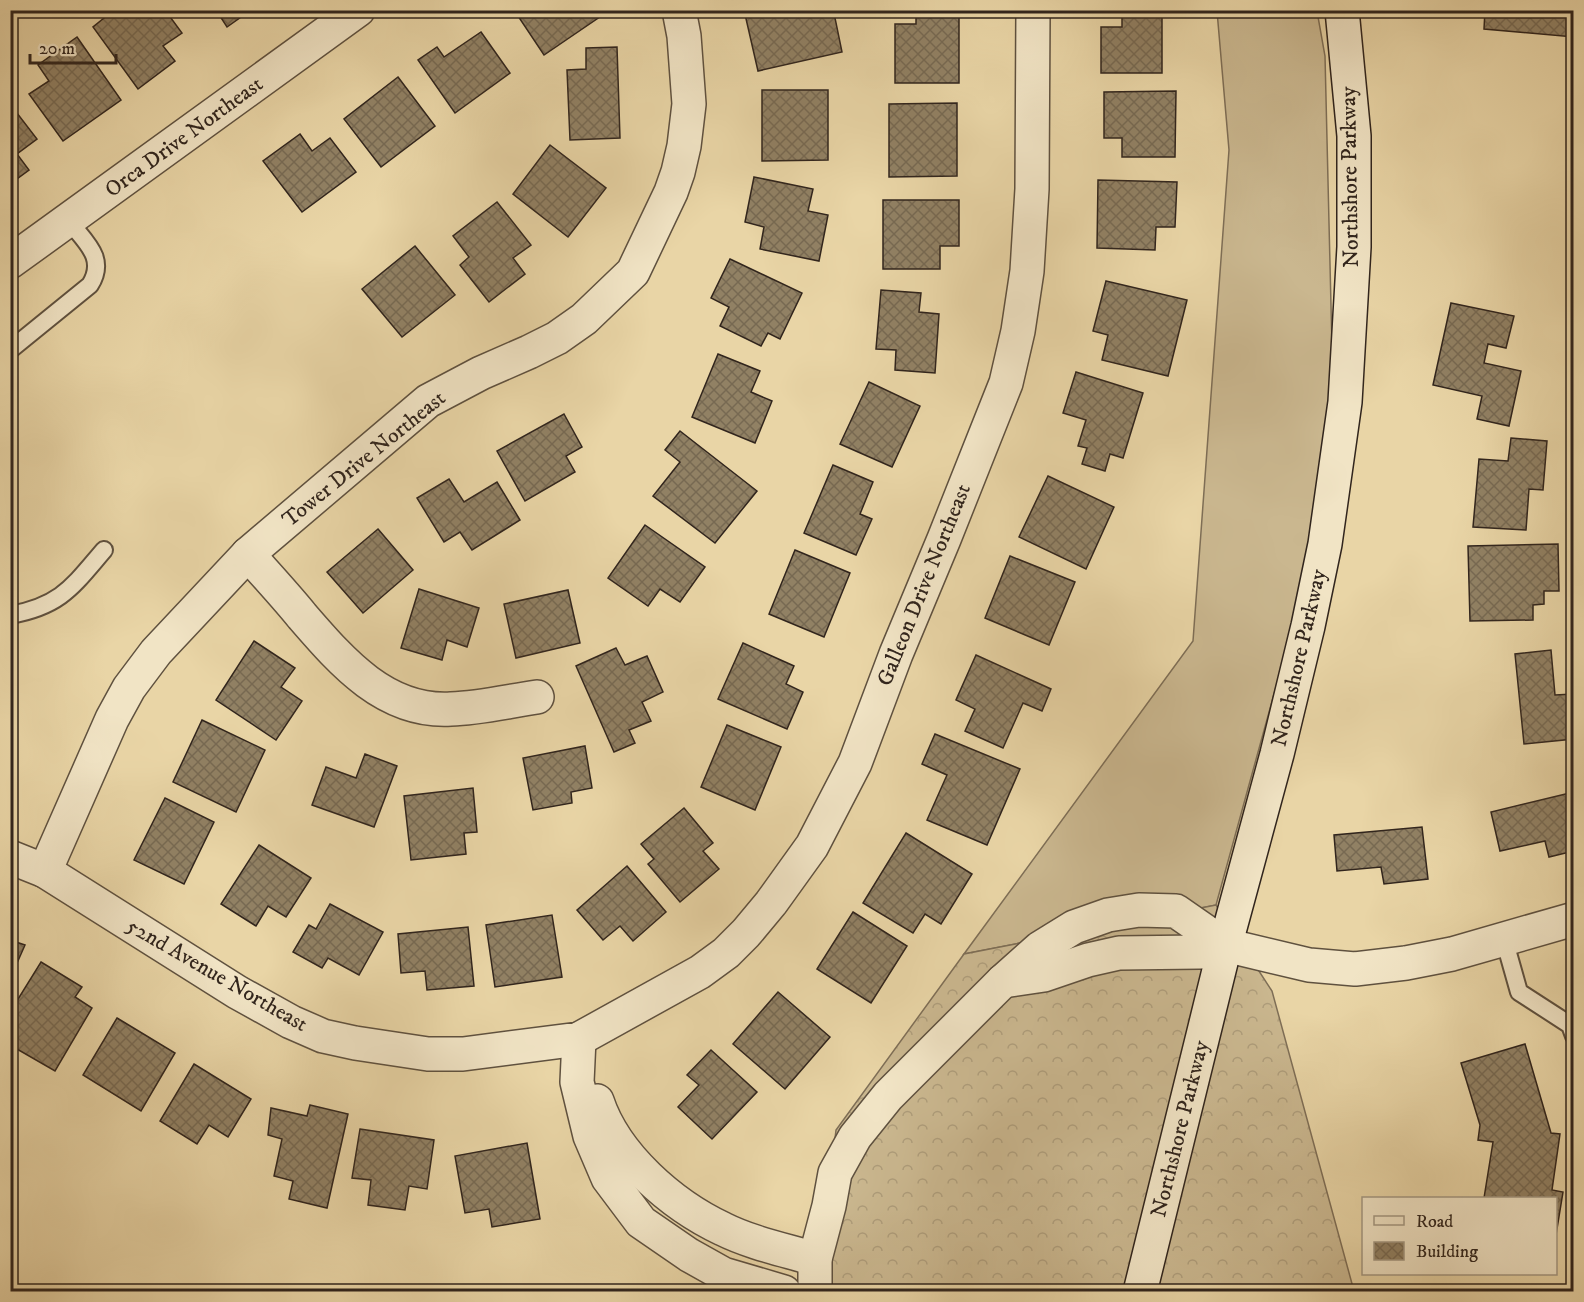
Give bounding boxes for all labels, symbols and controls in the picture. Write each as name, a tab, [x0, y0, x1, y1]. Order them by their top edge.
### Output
scale bar	[30, 27, 116, 65]
text: 20 m	[39, 38, 75, 60]
street label: Orca Drive Northeast	[100, 71, 268, 203]
street label: Northshore Parkway	[1335, 86, 1365, 268]
street label: Tower Drive Northeast	[277, 385, 451, 533]
street label: Galleon Drive Northeast	[871, 480, 977, 690]
street label: Northshore Parkway	[1265, 566, 1333, 749]
street label: 52nd Avenue Northeast	[122, 912, 312, 1038]
street label: Northshore Parkway	[1145, 1037, 1215, 1220]
legend	[1362, 1197, 1557, 1275]
text: Road	[1416, 1211, 1453, 1233]
text: Building	[1416, 1241, 1478, 1263]

